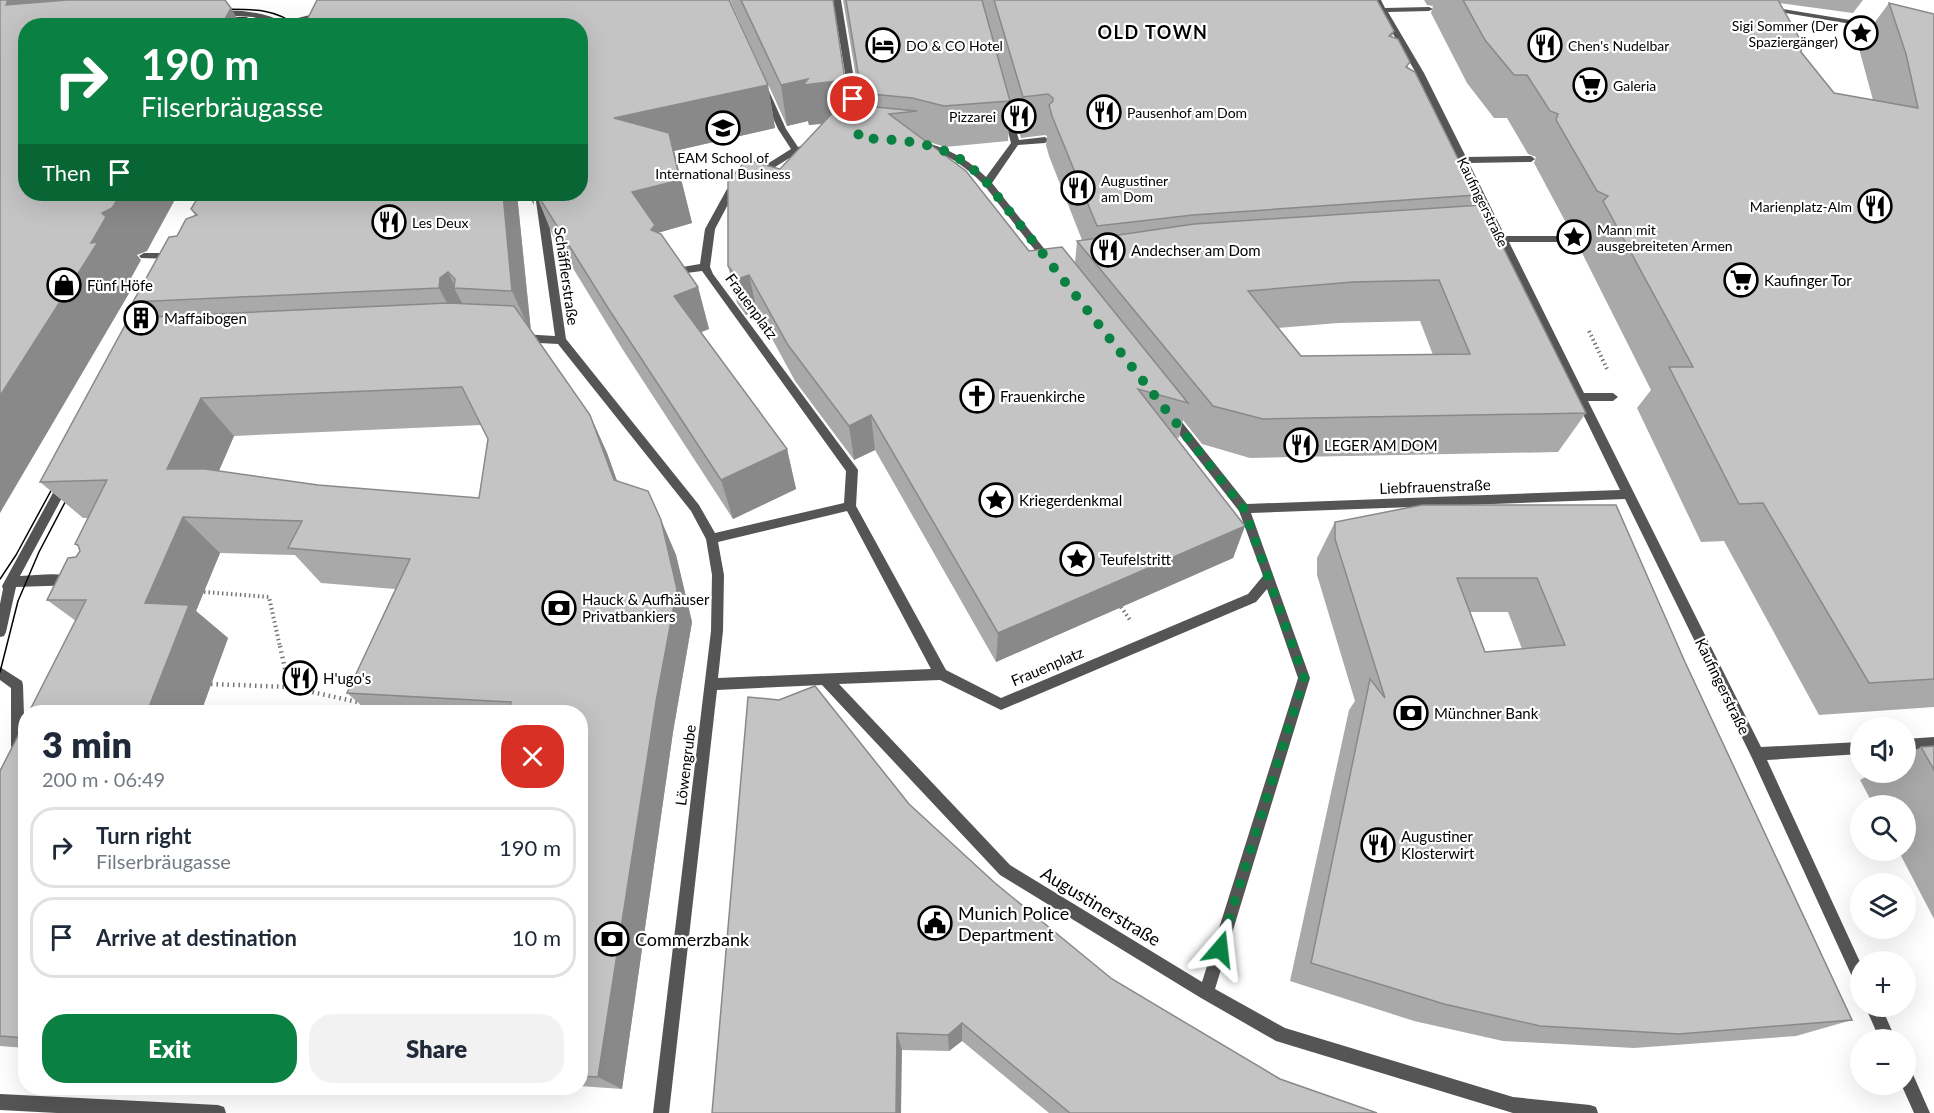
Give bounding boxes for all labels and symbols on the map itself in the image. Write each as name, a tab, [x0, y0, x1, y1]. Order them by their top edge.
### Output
place icon: Sigi Sommer (Der Spaziergänger)	[1843, 15, 1879, 51]
place label: Sigi Sommer (Der Spaziergänger)	[1732, 17, 1838, 50]
district label: OLD TOWN	[1098, 21, 1208, 43]
hotel icon: DO & CO Hotel	[865, 27, 901, 63]
restaurant icon: Chen's Nudelbar	[1527, 27, 1563, 63]
place label: DO & CO Hotel	[906, 37, 1003, 54]
place label: Chen's Nudelbar	[1568, 37, 1669, 54]
supermarket icon: Galeria	[1572, 67, 1608, 103]
pin	[827, 73, 878, 124]
place label: Galeria	[1613, 77, 1656, 94]
restaurant icon: Pausenhof am Dom	[1086, 94, 1122, 130]
restaurant icon: Pizzarei	[1001, 98, 1037, 134]
place label: Pausenhof am Dom	[1127, 104, 1247, 121]
place label: Pizzarei	[949, 108, 996, 125]
school or university icon: EAM School of International Business	[705, 110, 741, 146]
place label: EAM School of International Business	[655, 149, 791, 182]
street label: Kaufingerstraße	[1454, 154, 1512, 250]
restaurant icon: Augustiner am Dom	[1060, 170, 1096, 206]
place label: Augustiner am Dom	[1101, 172, 1168, 205]
restaurant icon: Marienplatz-Alm	[1857, 188, 1893, 224]
place label: Marienplatz-Alm	[1750, 198, 1852, 215]
restaurant icon: Les Deux	[371, 204, 407, 240]
place label: Les Deux	[412, 214, 468, 231]
place icon: Mann mit ausgebreiteten Armen	[1556, 219, 1592, 255]
place label: Mann mit ausgebreiteten Armen	[1597, 221, 1733, 254]
street label: Schäfflerstraße	[551, 226, 583, 326]
restaurant icon: Andechser am Dom	[1090, 232, 1126, 268]
place label: Andechser am Dom	[1131, 241, 1261, 259]
supermarket icon: Kaufinger Tor	[1723, 262, 1759, 298]
shop icon: Fünf Höfe	[46, 267, 82, 303]
street label: Frauenplatz	[722, 270, 782, 343]
place label: Kaufinger Tor	[1764, 271, 1852, 289]
place label: Fünf Höfe	[87, 276, 153, 294]
building icon: Maffaibogen	[123, 300, 159, 336]
place label: Maffaibogen	[164, 309, 247, 327]
church icon: Frauenkirche	[959, 378, 995, 414]
place label: Frauenkirche	[1000, 387, 1085, 405]
restaurant icon: LEGER AM DOM	[1283, 427, 1319, 463]
place label: LEGER AM DOM	[1324, 436, 1438, 454]
street label: Liebfrauenstraße	[1379, 475, 1491, 497]
place icon: Kriegerdenkmal	[978, 482, 1014, 518]
place label: Kriegerdenkmal	[1019, 491, 1122, 509]
place icon: Teufelstritt	[1059, 541, 1095, 577]
place label: Teufelstritt	[1100, 550, 1172, 568]
bank icon: Hauck & Aufhäuser Privatbankiers	[541, 590, 577, 626]
place label: Hauck & Aufhäuser Privatbankiers	[582, 590, 710, 625]
street label: Kaufingerstraße	[1692, 635, 1754, 737]
street label: Frauenplatz	[1008, 643, 1086, 689]
restaurant icon: H'ugo's	[282, 660, 318, 696]
place label: H'ugo's	[323, 669, 371, 687]
bank icon: Münchner Bank	[1393, 695, 1429, 731]
place label: Münchner Bank	[1434, 704, 1539, 722]
street label: Löwengrube	[671, 723, 699, 807]
restaurant icon: Augustiner Klosterwirt	[1360, 827, 1396, 863]
place label: Augustiner Klosterwirt	[1401, 827, 1475, 862]
street label: Augustinerstraße	[1037, 862, 1165, 950]
place label: Munich Police Department	[958, 902, 1069, 945]
public building icon: Munich Police Department	[917, 905, 953, 941]
position arrow	[1188, 917, 1252, 981]
bank icon: Commerzbank	[594, 921, 630, 957]
place label: Commerzbank	[635, 928, 750, 950]

